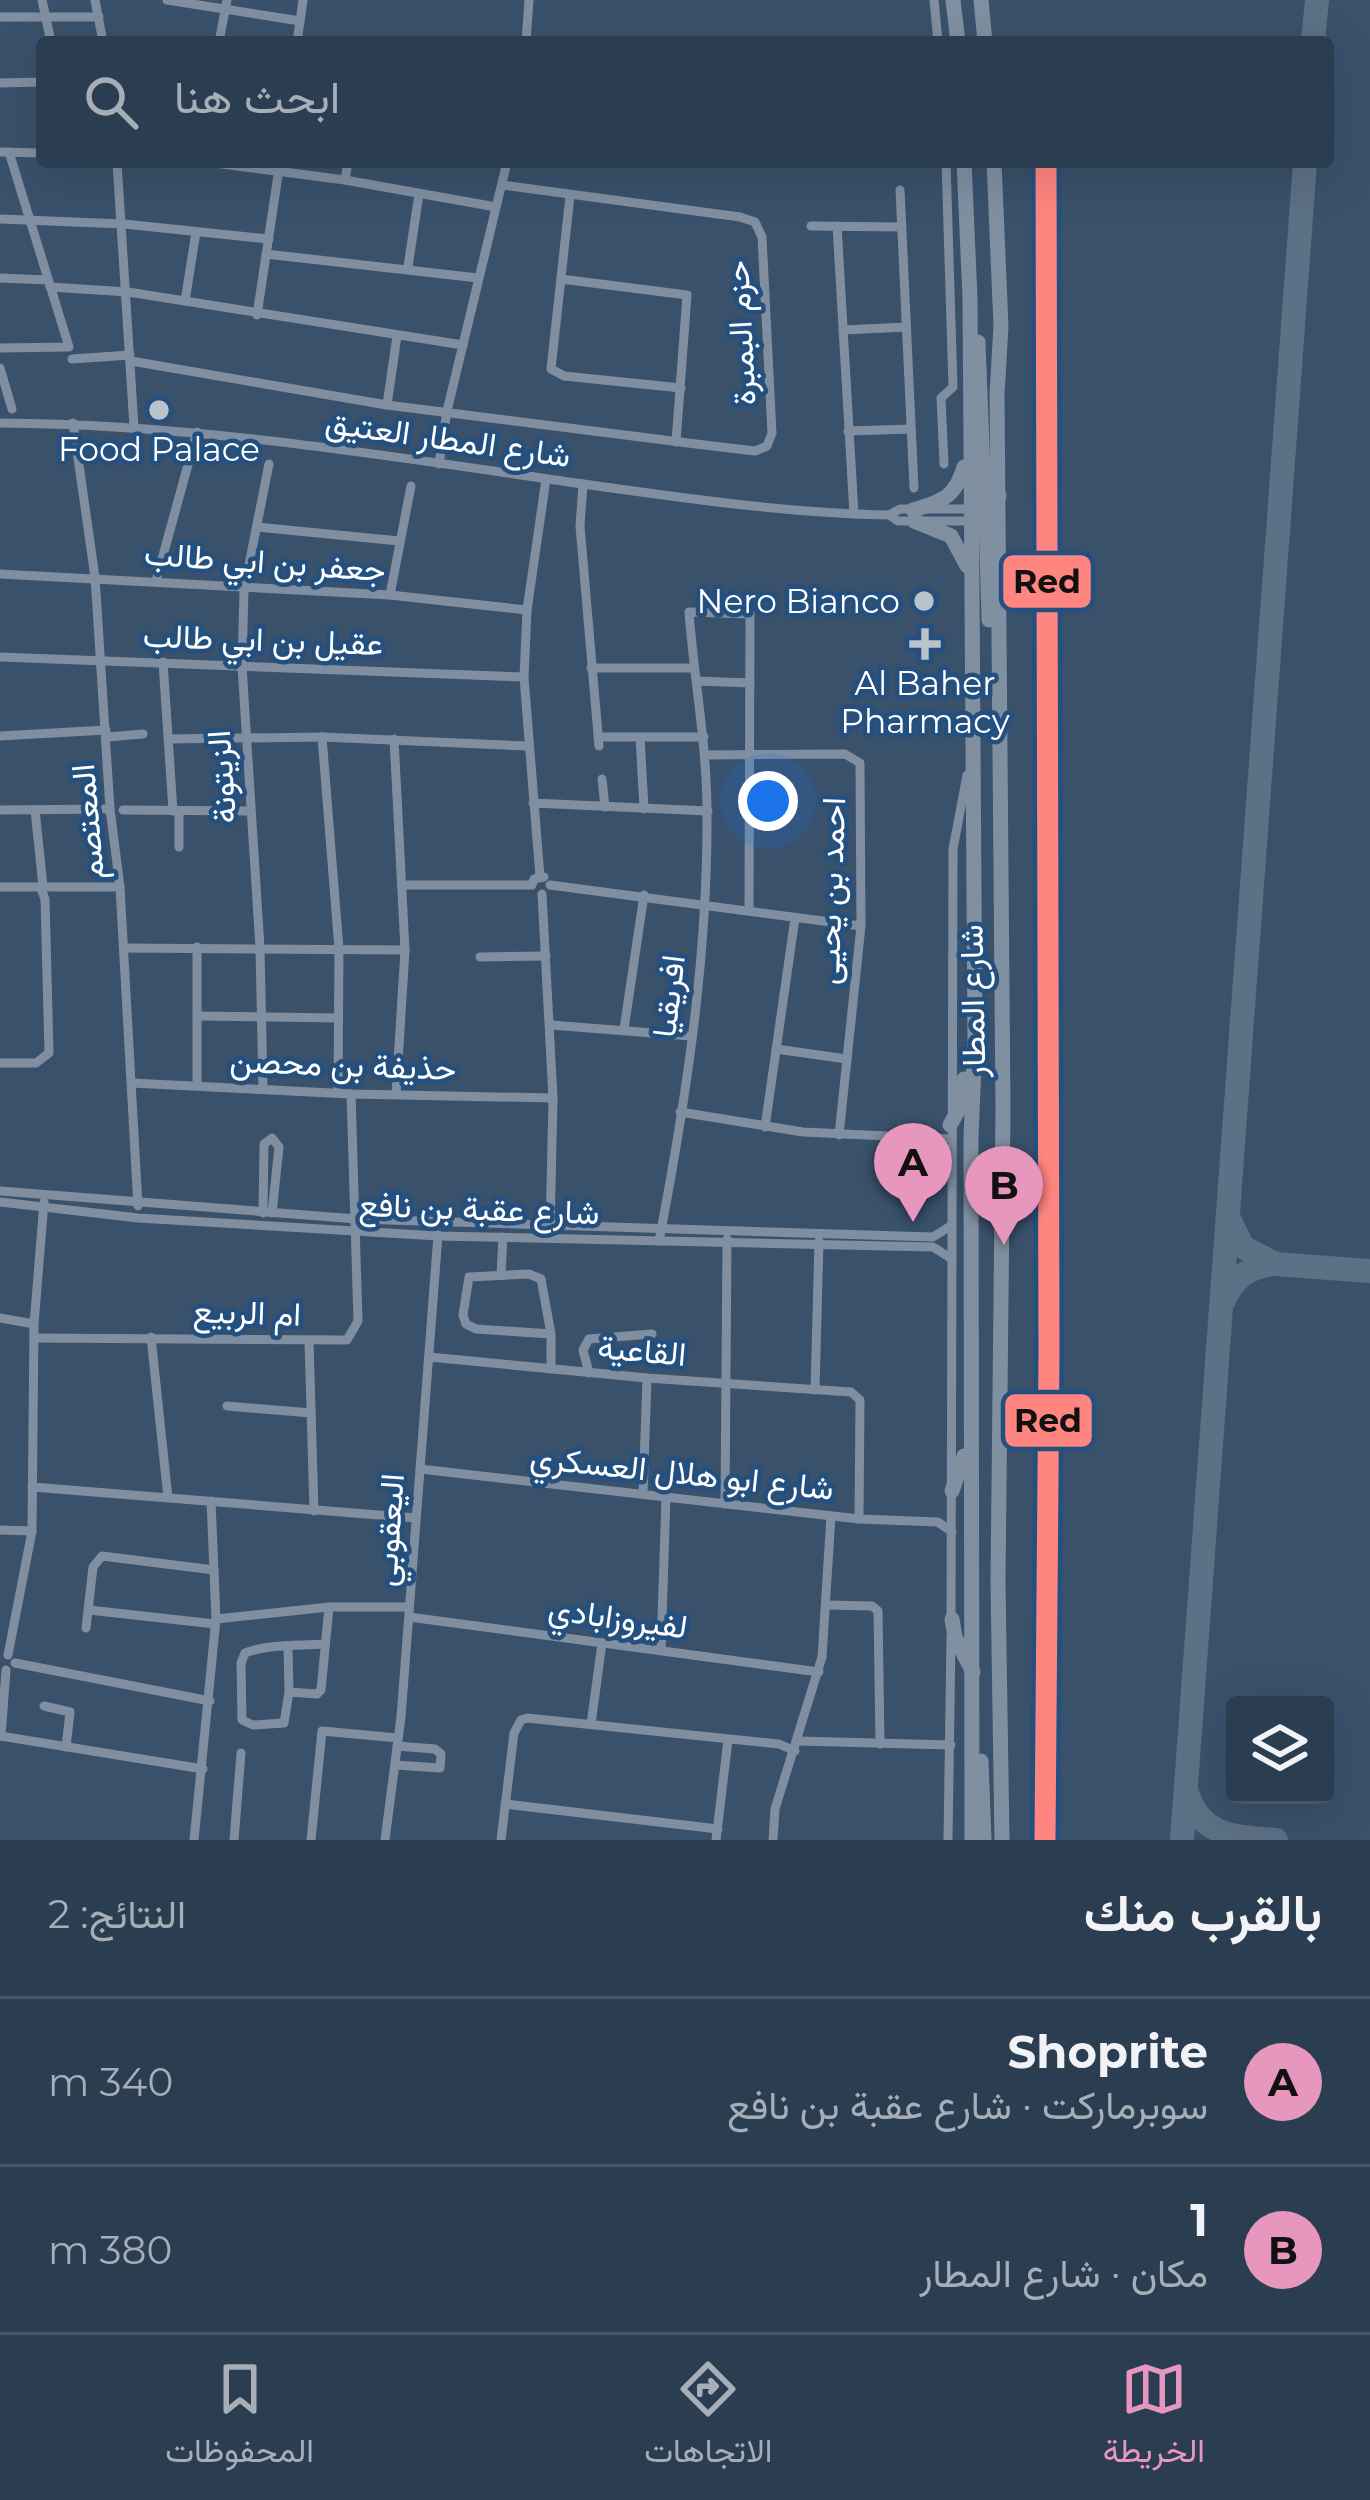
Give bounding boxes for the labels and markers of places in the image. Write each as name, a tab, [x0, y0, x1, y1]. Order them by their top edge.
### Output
marker: Food Palace	[146, 397, 172, 423]
place label: Food Palace	[58, 429, 260, 469]
place label: Nero Bianco	[697, 581, 900, 621]
marker: Nero Bianco	[911, 588, 937, 614]
marker: Al Baher Pharmacy	[912, 631, 938, 657]
place label: Al Baher Pharmacy	[840, 663, 1010, 741]
pin: A	[874, 1123, 952, 1222]
pin: B	[965, 1146, 1043, 1245]

